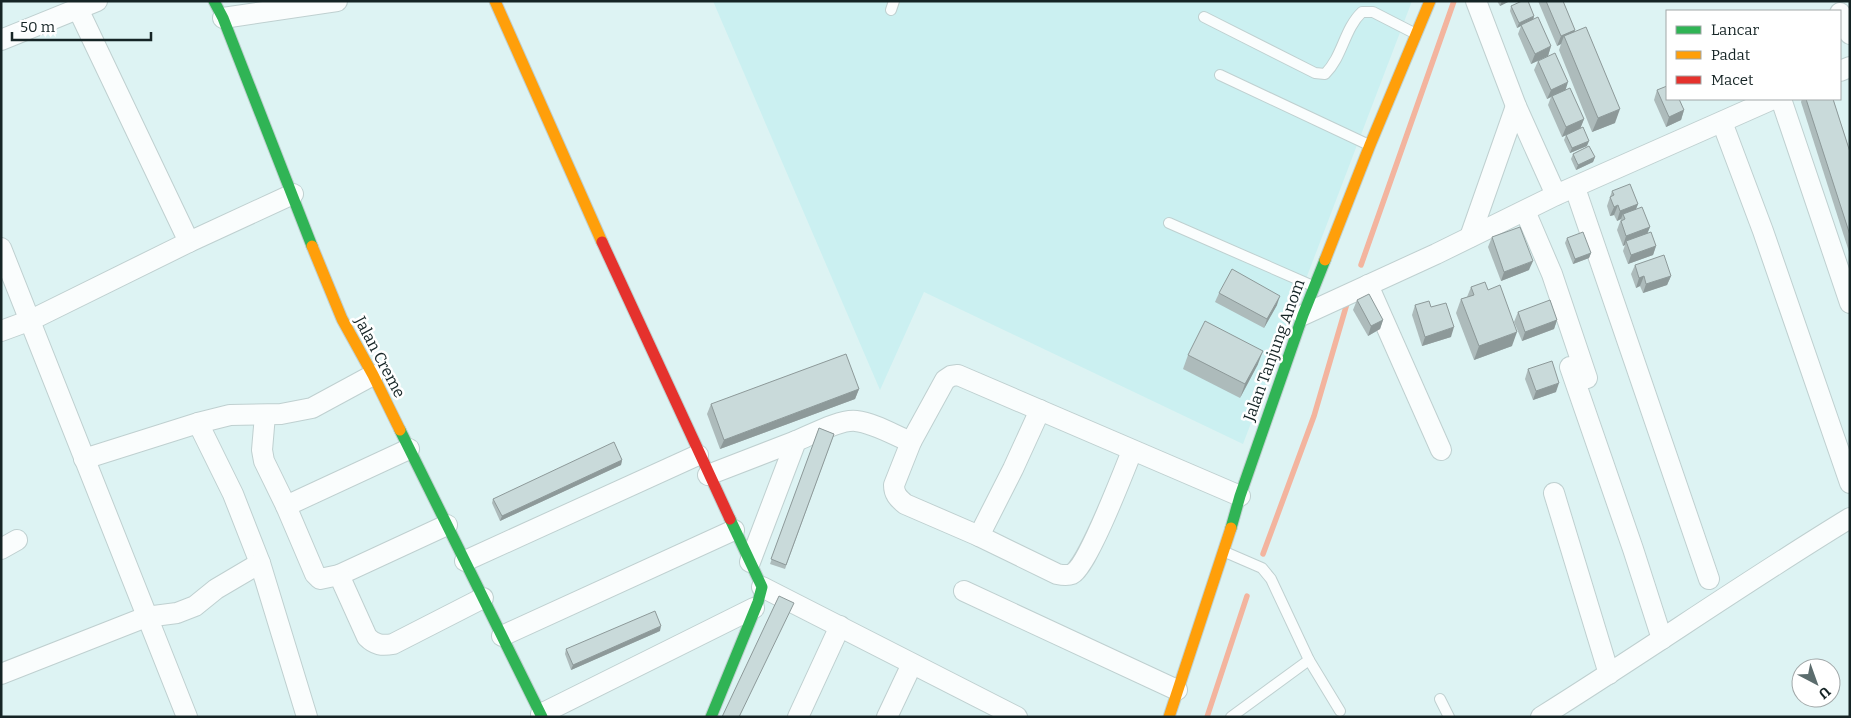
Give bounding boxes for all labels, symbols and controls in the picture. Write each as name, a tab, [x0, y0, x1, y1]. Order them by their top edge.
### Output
scale bar	[12, 10, 151, 42]
legend	[1666, 10, 1841, 100]
text: 50 m	[20, 18, 56, 36]
text: Lancar	[1711, 21, 1759, 39]
text: Padat	[1711, 46, 1751, 64]
text: Macet	[1711, 71, 1754, 89]
street label: Jalan Tanjung Anom	[1239, 276, 1309, 425]
street label: Jalan Creme	[350, 312, 409, 401]
north arrow	[1791, 658, 1841, 708]
text: U	[1814, 683, 1834, 703]

